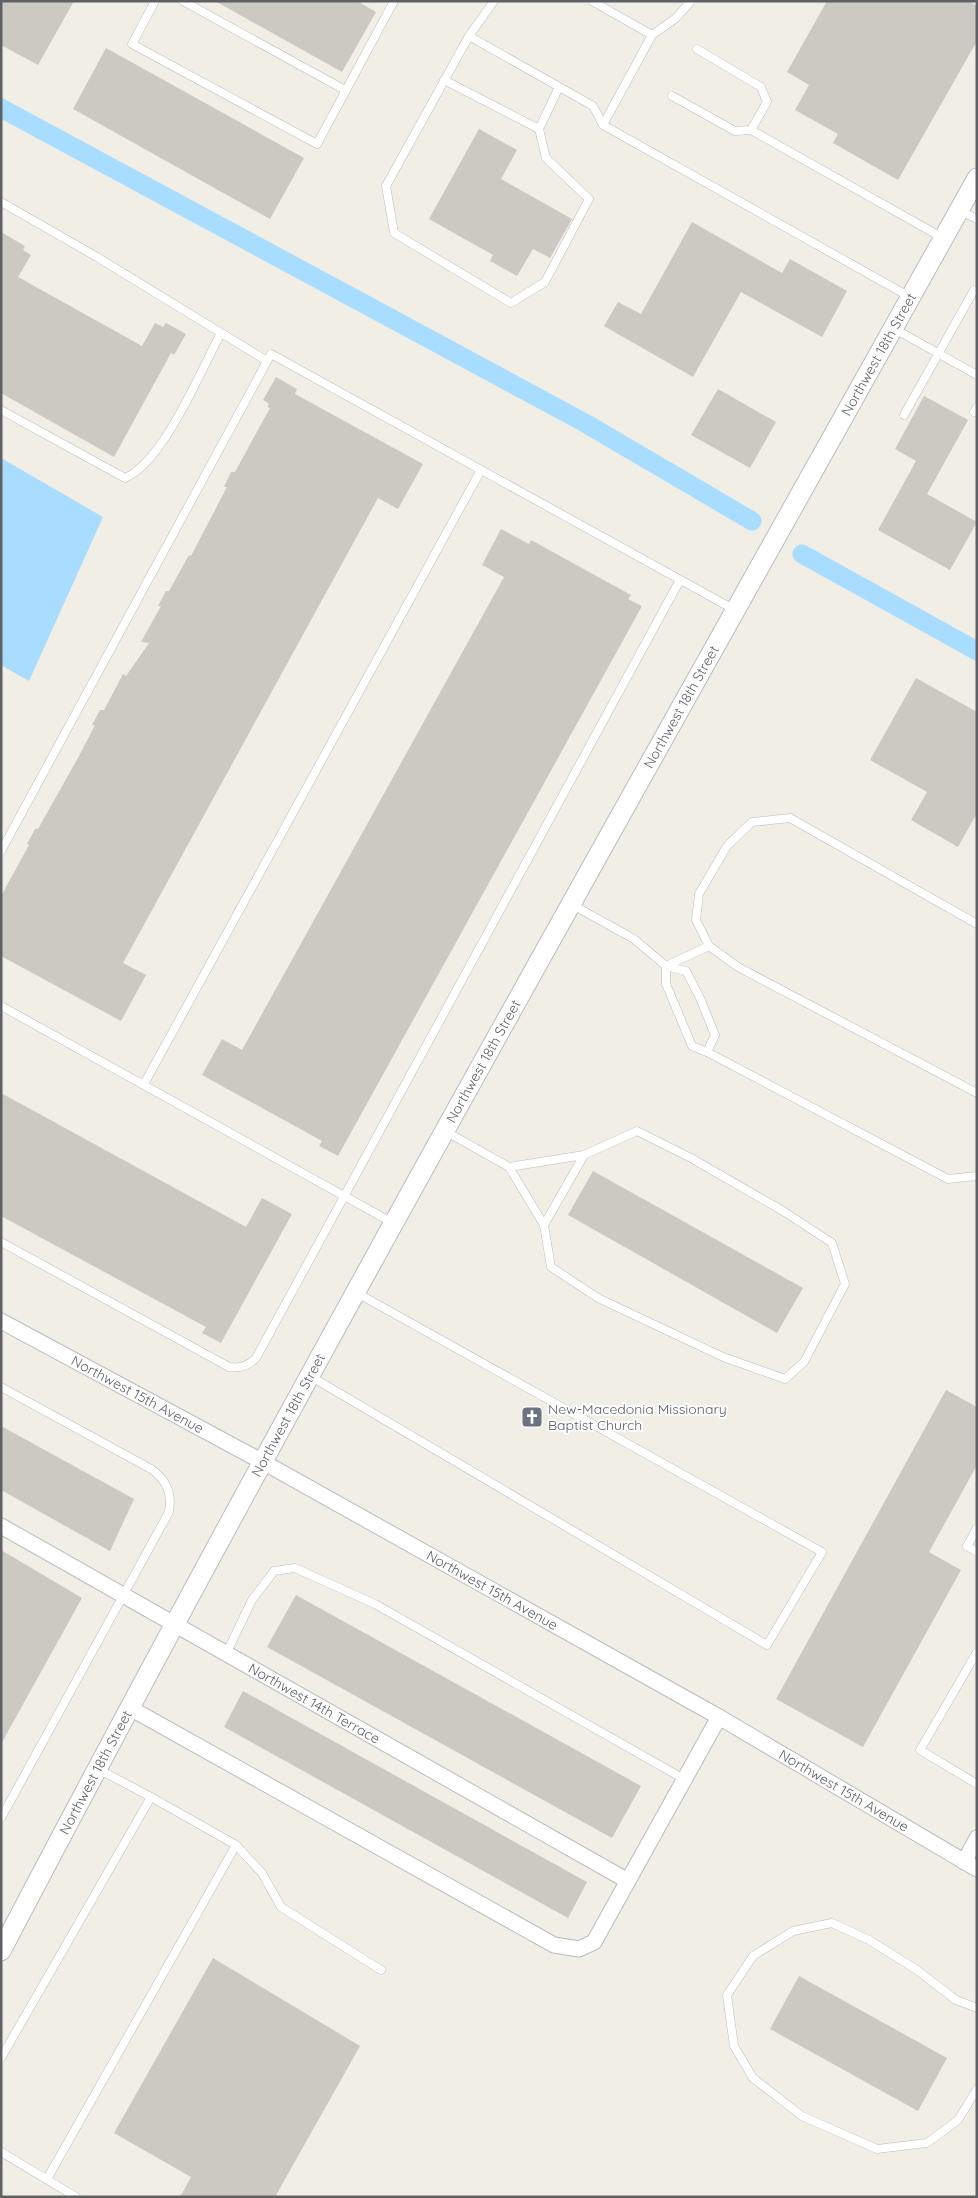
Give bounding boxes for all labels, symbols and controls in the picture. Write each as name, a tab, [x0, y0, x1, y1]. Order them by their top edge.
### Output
street label: Northwest 18th Street	[837, 289, 920, 419]
street label: Northwest 18th Street	[640, 642, 723, 771]
street label: Northwest 18th Street	[442, 996, 525, 1126]
street label: Northwest 18th Street	[247, 1350, 329, 1480]
street label: Northwest 15th Avenue	[68, 1352, 207, 1437]
place label: New-Macedonia Missionary Baptist Church	[548, 1400, 727, 1434]
church icon: New-Macedonia Missionary Baptist Church	[520, 1405, 544, 1429]
street label: Northwest 15th Avenue	[423, 1546, 561, 1634]
street label: Northwest 14th Terrace	[245, 1659, 383, 1748]
street label: Northwest 18th Street	[55, 1707, 136, 1838]
street label: Northwest 15th Avenue	[776, 1745, 912, 1836]

